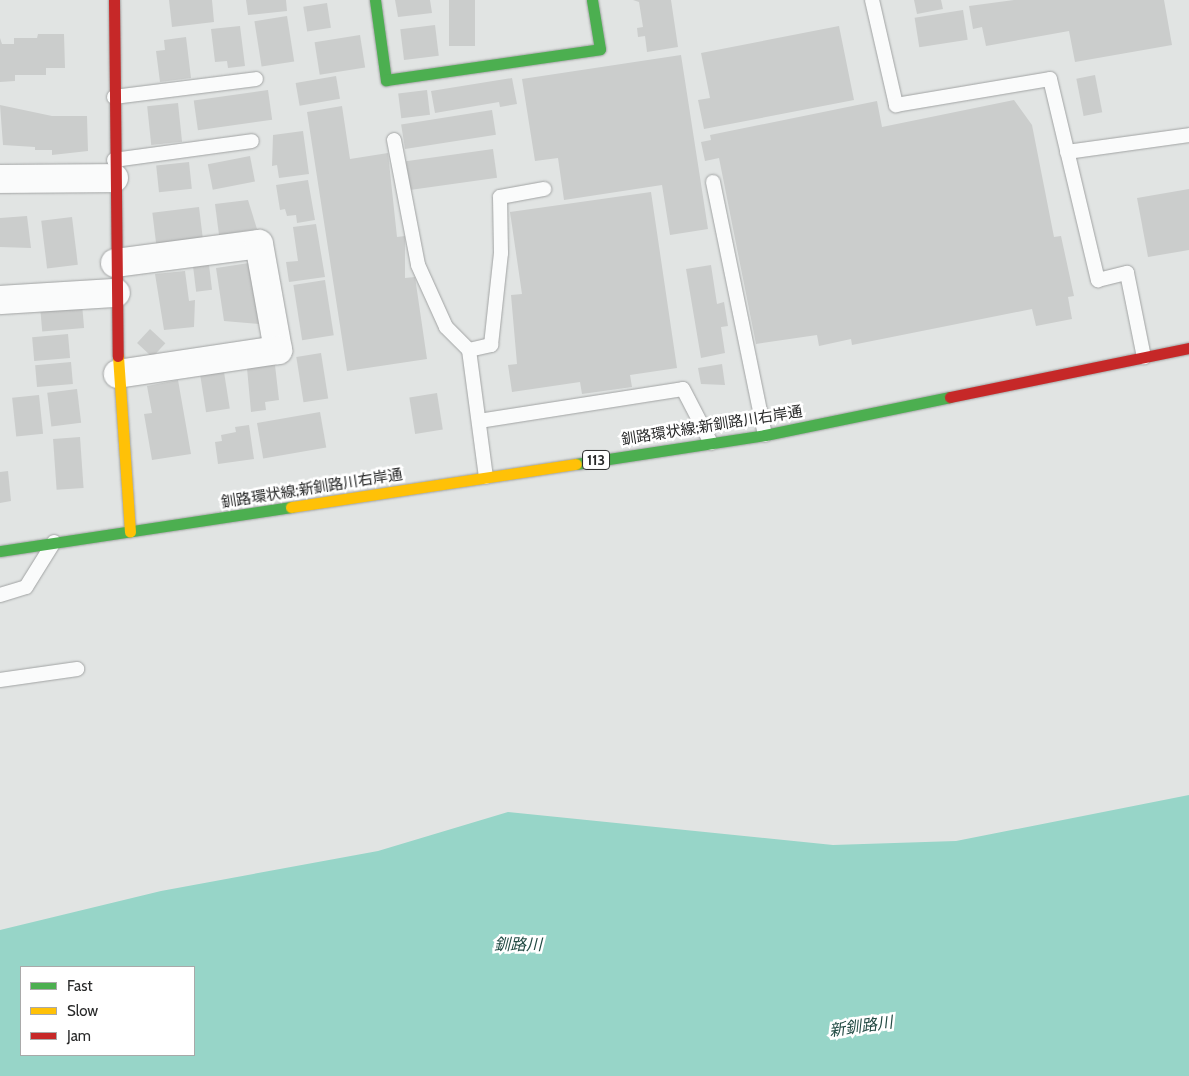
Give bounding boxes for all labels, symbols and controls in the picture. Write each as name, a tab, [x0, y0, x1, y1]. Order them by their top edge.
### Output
street label: 釧路環状線;新釧路川右岸通	[620, 403, 804, 449]
road number: 113	[581, 448, 611, 472]
street label: 釧路環状線;新釧路川右岸通	[220, 466, 404, 512]
water label: 釧路川	[494, 935, 542, 955]
legend	[20, 966, 195, 1056]
text: Fast	[67, 977, 92, 995]
text: Slow	[67, 1002, 98, 1020]
water label: 新釧路川	[828, 1013, 894, 1041]
text: Jam	[67, 1027, 91, 1045]

